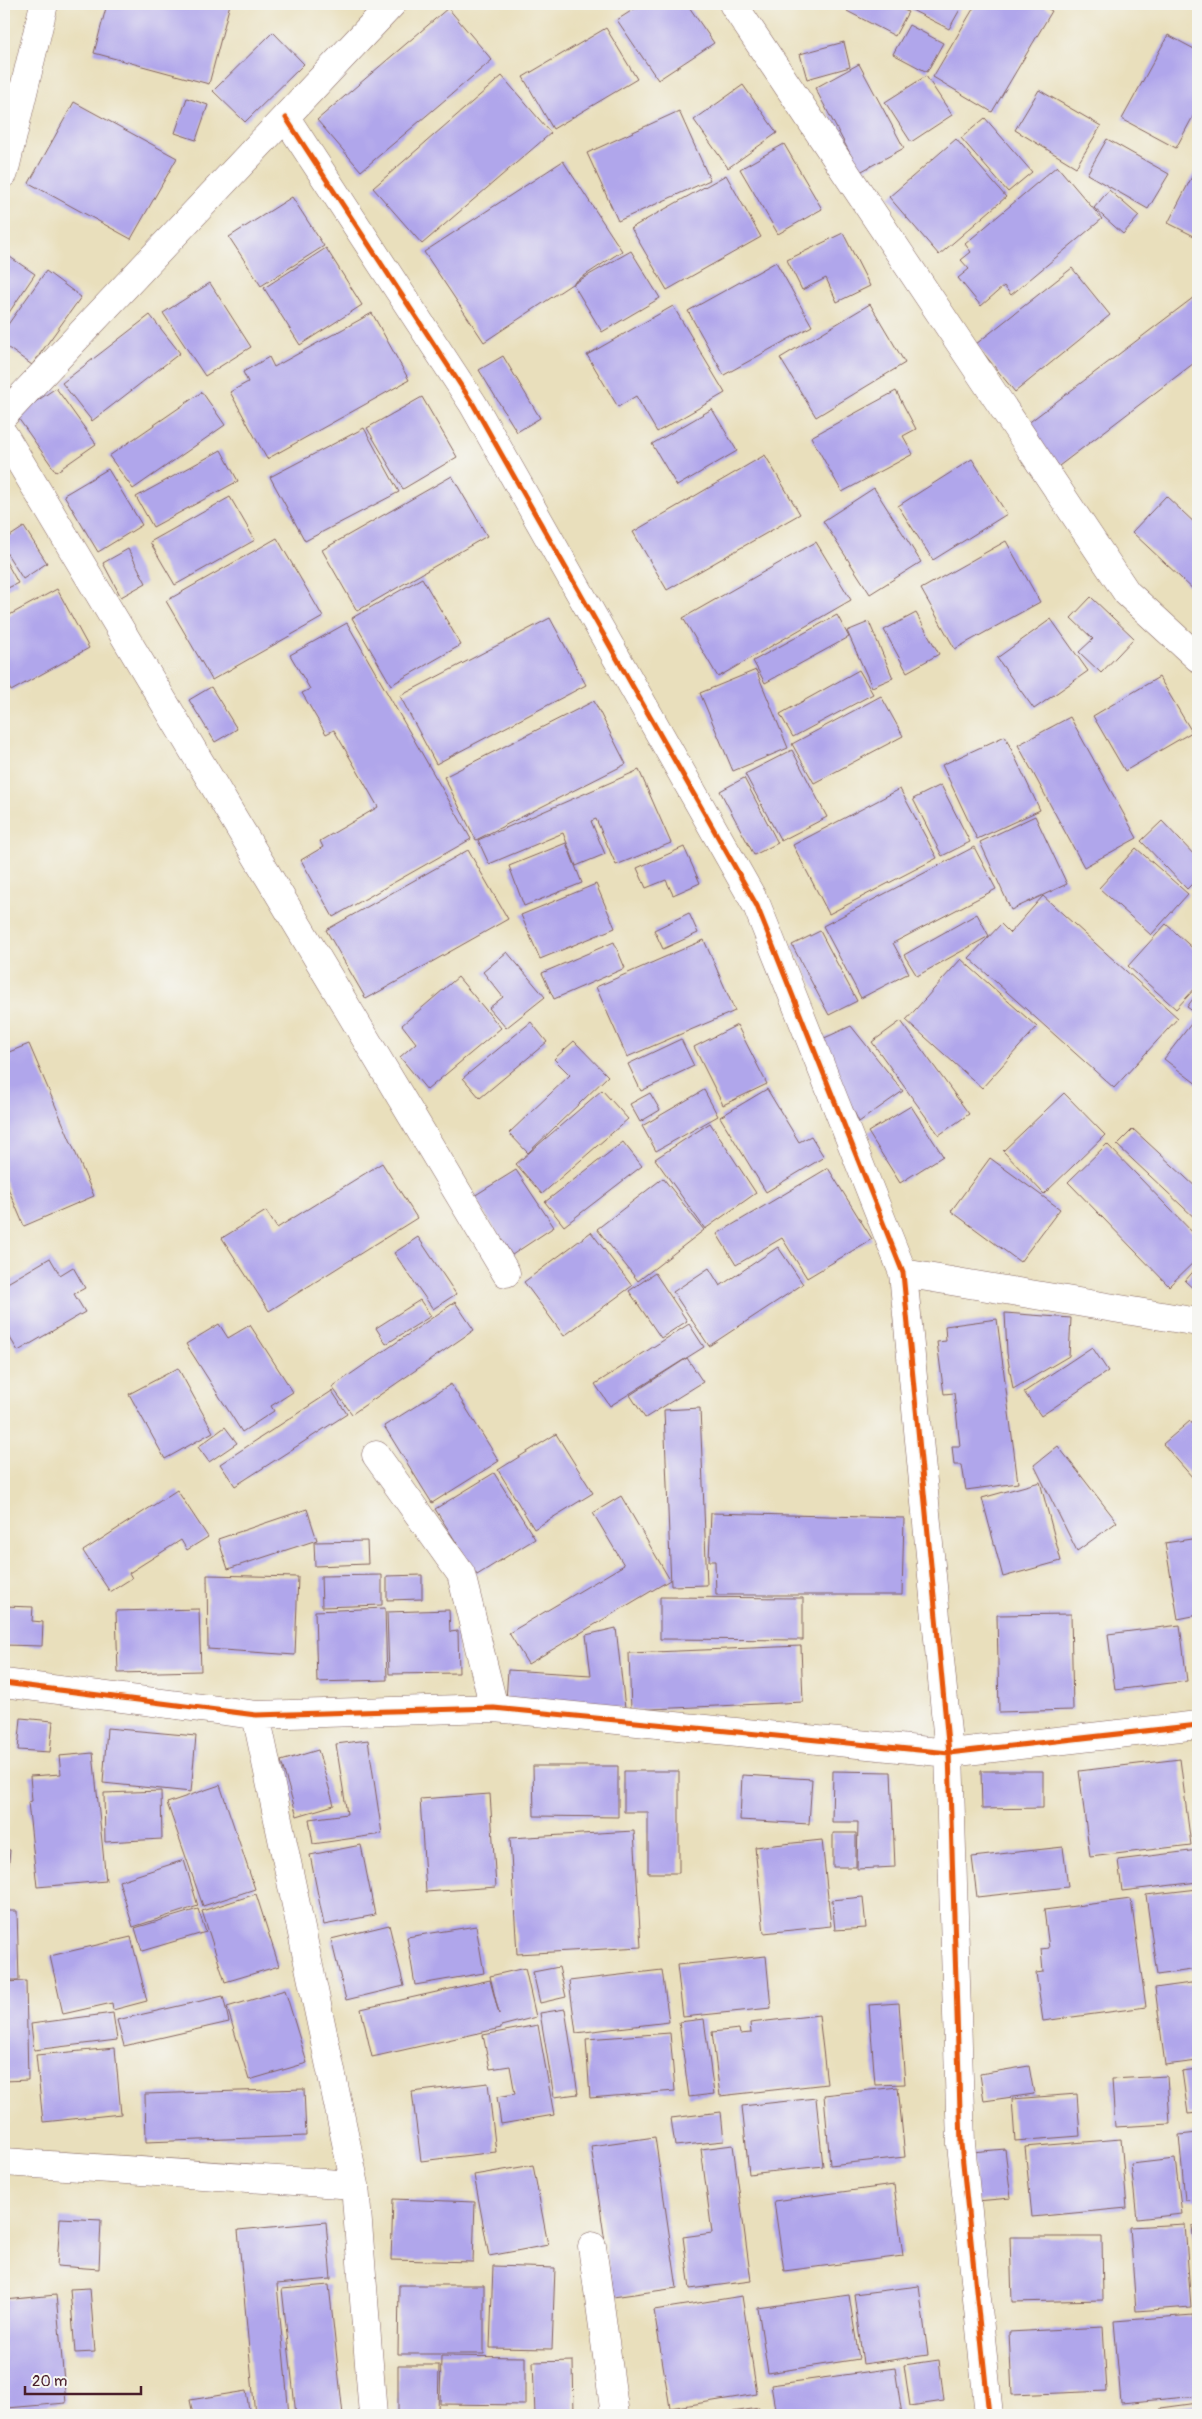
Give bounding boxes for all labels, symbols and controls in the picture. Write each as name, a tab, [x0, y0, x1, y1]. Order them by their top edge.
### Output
scale bar	[25, 2364, 141, 2396]
text: 20 m	[32, 2372, 67, 2391]

